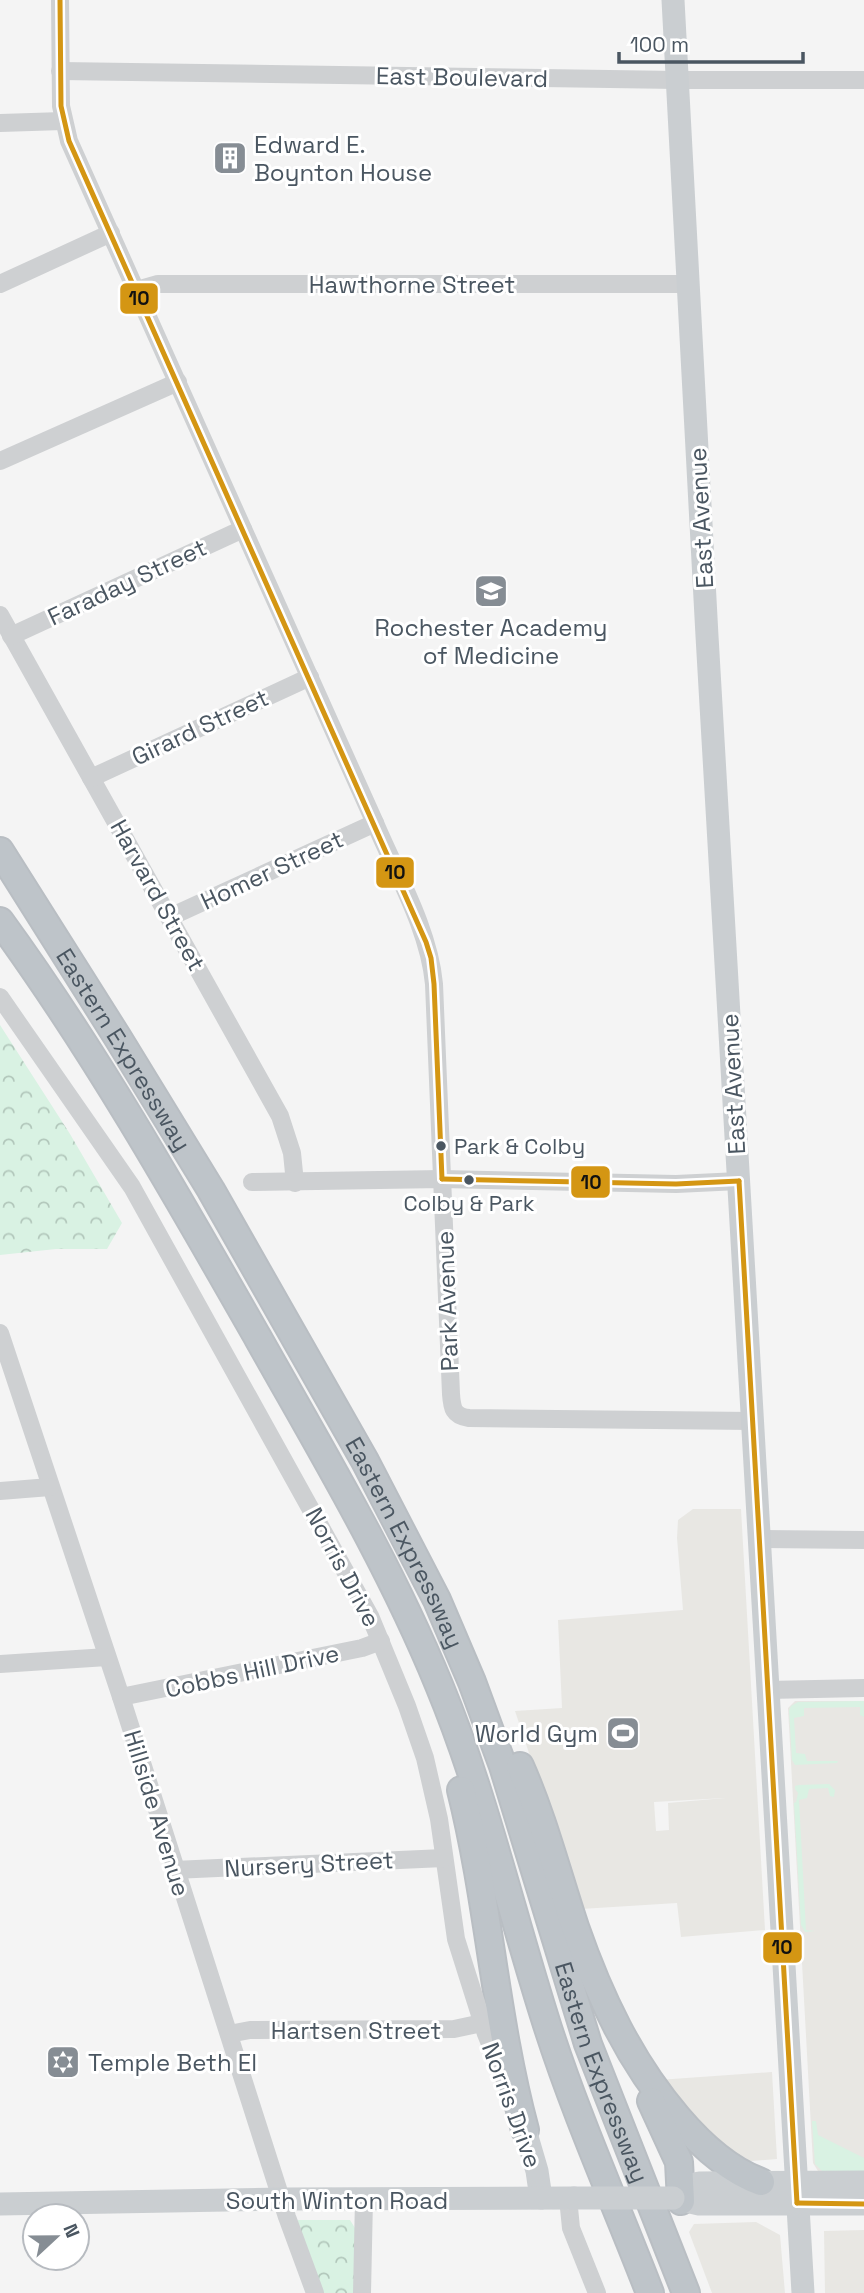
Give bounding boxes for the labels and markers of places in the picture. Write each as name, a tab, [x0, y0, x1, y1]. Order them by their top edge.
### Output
place label: Edward E. Boynton House	[254, 129, 432, 188]
building icon: Edward E. Boynton House	[211, 139, 249, 177]
school or university icon: Rochester Academy of Medicine	[472, 572, 510, 610]
place label: Rochester Academy of Medicine	[374, 612, 608, 671]
place label: Park & Colby	[454, 1132, 585, 1160]
marker: Park & Colby	[434, 1139, 448, 1153]
marker: Colby & Park	[462, 1173, 476, 1187]
place label: Colby & Park	[403, 1189, 535, 1217]
sports icon: World Gym	[604, 1714, 642, 1752]
place label: World Gym	[475, 1718, 598, 1749]
synagogue icon: Temple Beth El	[44, 2043, 82, 2081]
place label: Temple Beth El	[88, 2047, 257, 2078]

